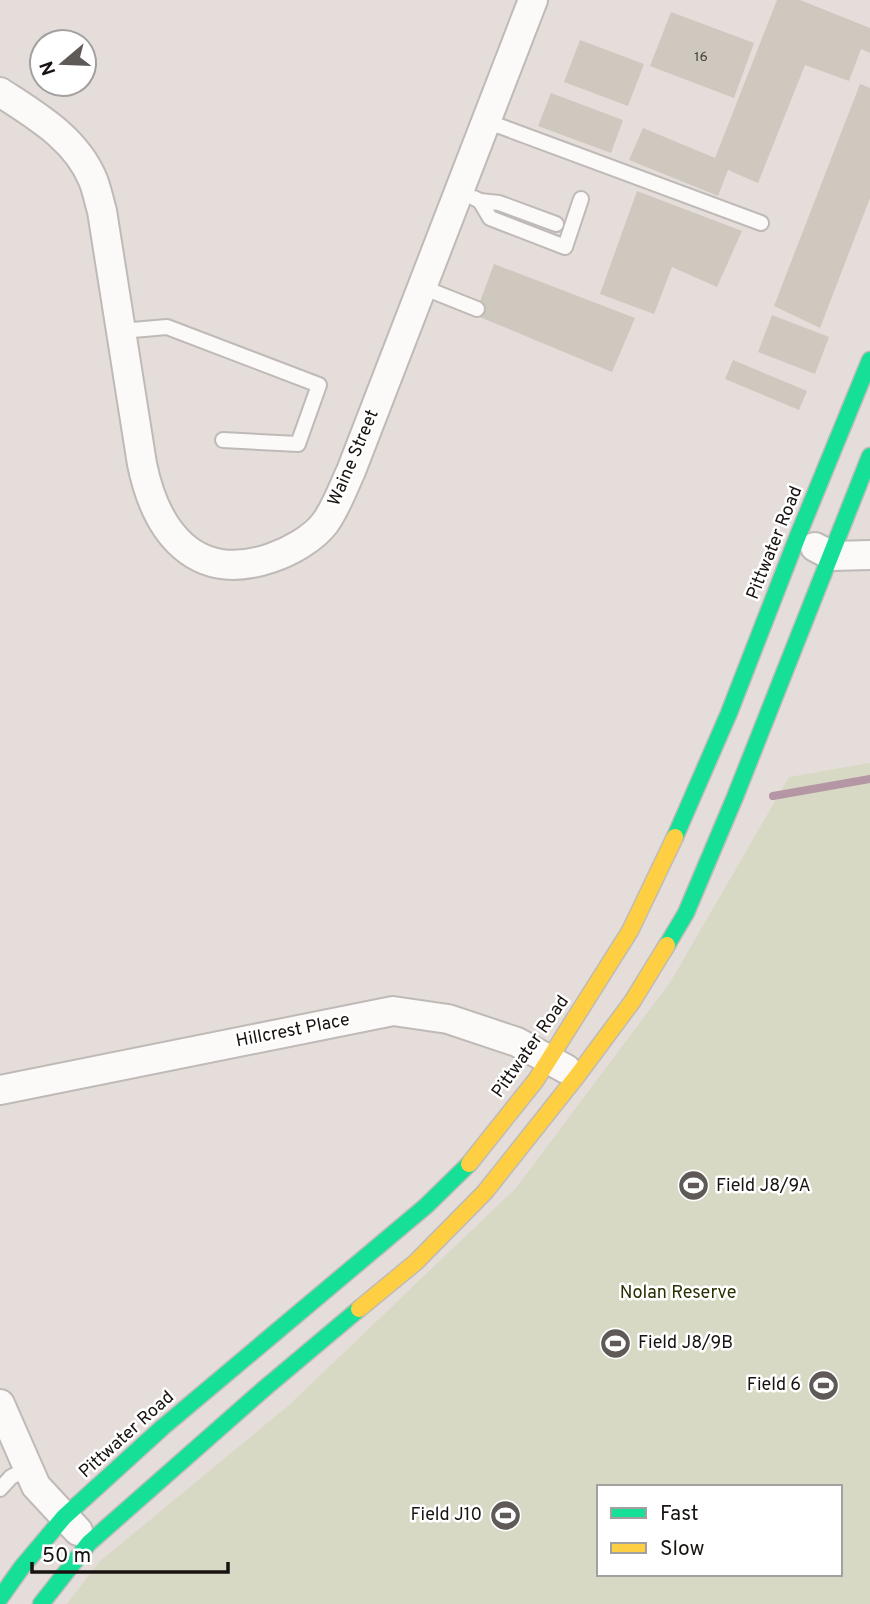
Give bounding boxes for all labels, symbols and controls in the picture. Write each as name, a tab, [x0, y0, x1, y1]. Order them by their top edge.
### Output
north arrow	[28, 28, 98, 98]
house number: 16	[694, 49, 708, 66]
text: N	[35, 58, 62, 78]
street label: Waine Street	[323, 406, 385, 510]
street label: Pittwater Road	[742, 483, 808, 603]
street label: Pittwater Road	[487, 991, 575, 1103]
street label: Hillcrest Place	[234, 1009, 352, 1053]
sports icon: Field J8/9A	[676, 1169, 710, 1203]
place label: Field J8/9A	[716, 1175, 811, 1198]
park label: Nolan Reserve	[620, 1282, 736, 1305]
sports icon: Field J8/9B	[598, 1326, 632, 1360]
place label: Field J8/9B	[638, 1332, 733, 1355]
sports icon: Field 6	[807, 1368, 841, 1402]
place label: Field 6	[747, 1374, 801, 1397]
street label: Pittwater Road	[75, 1386, 179, 1484]
legend	[597, 1485, 842, 1576]
sports icon: Field J10	[488, 1498, 522, 1532]
text: Fast	[660, 1501, 699, 1528]
place label: Field J10	[410, 1504, 482, 1527]
scale bar	[32, 1530, 228, 1574]
text: Slow	[660, 1536, 705, 1563]
text: 50 m	[42, 1543, 91, 1570]

